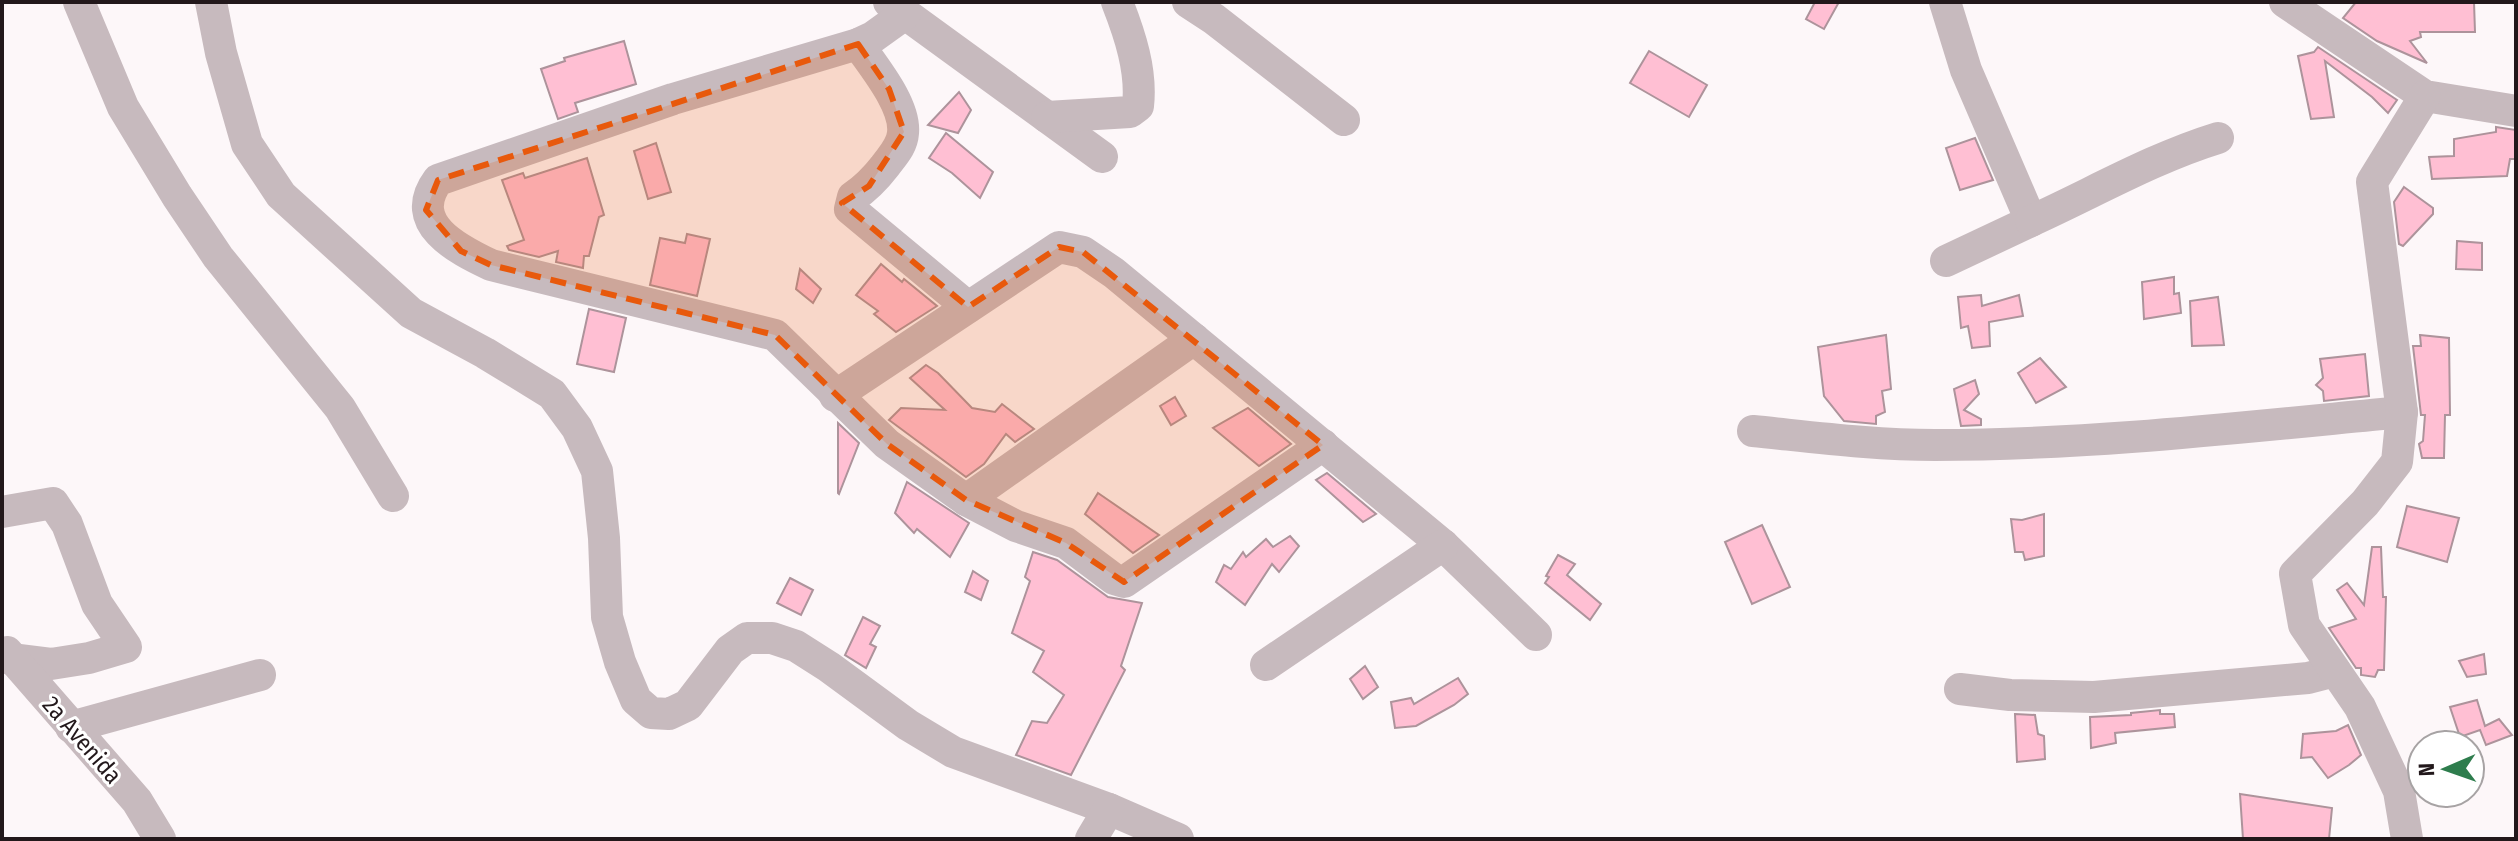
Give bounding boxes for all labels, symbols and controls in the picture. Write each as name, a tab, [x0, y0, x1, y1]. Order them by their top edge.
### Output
street label: 2a Avenida	[37, 691, 127, 789]
north arrow	[2406, 729, 2486, 809]
text: N	[2413, 763, 2440, 777]

